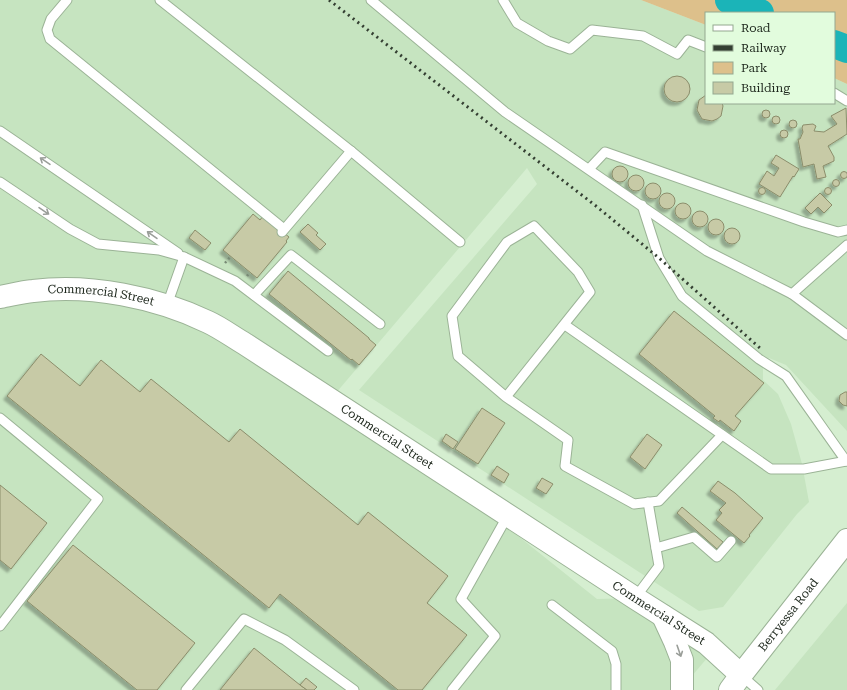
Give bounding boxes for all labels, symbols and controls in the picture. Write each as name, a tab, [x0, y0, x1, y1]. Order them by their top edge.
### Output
legend	[705, 12, 835, 104]
text: Road	[741, 21, 771, 35]
text: Railway	[741, 41, 787, 55]
text: Park	[741, 61, 768, 75]
text: Building	[741, 81, 790, 95]
one-way arrow	[39, 157, 50, 165]
one-way arrow	[38, 208, 50, 216]
one-way arrow	[147, 231, 158, 239]
street label: Commercial Street	[47, 282, 156, 309]
street label: Commercial Street	[338, 401, 436, 472]
street label: Berryessa Road	[755, 576, 821, 654]
street label: Commercial Street	[610, 578, 708, 648]
one-way arrow	[675, 645, 683, 657]

